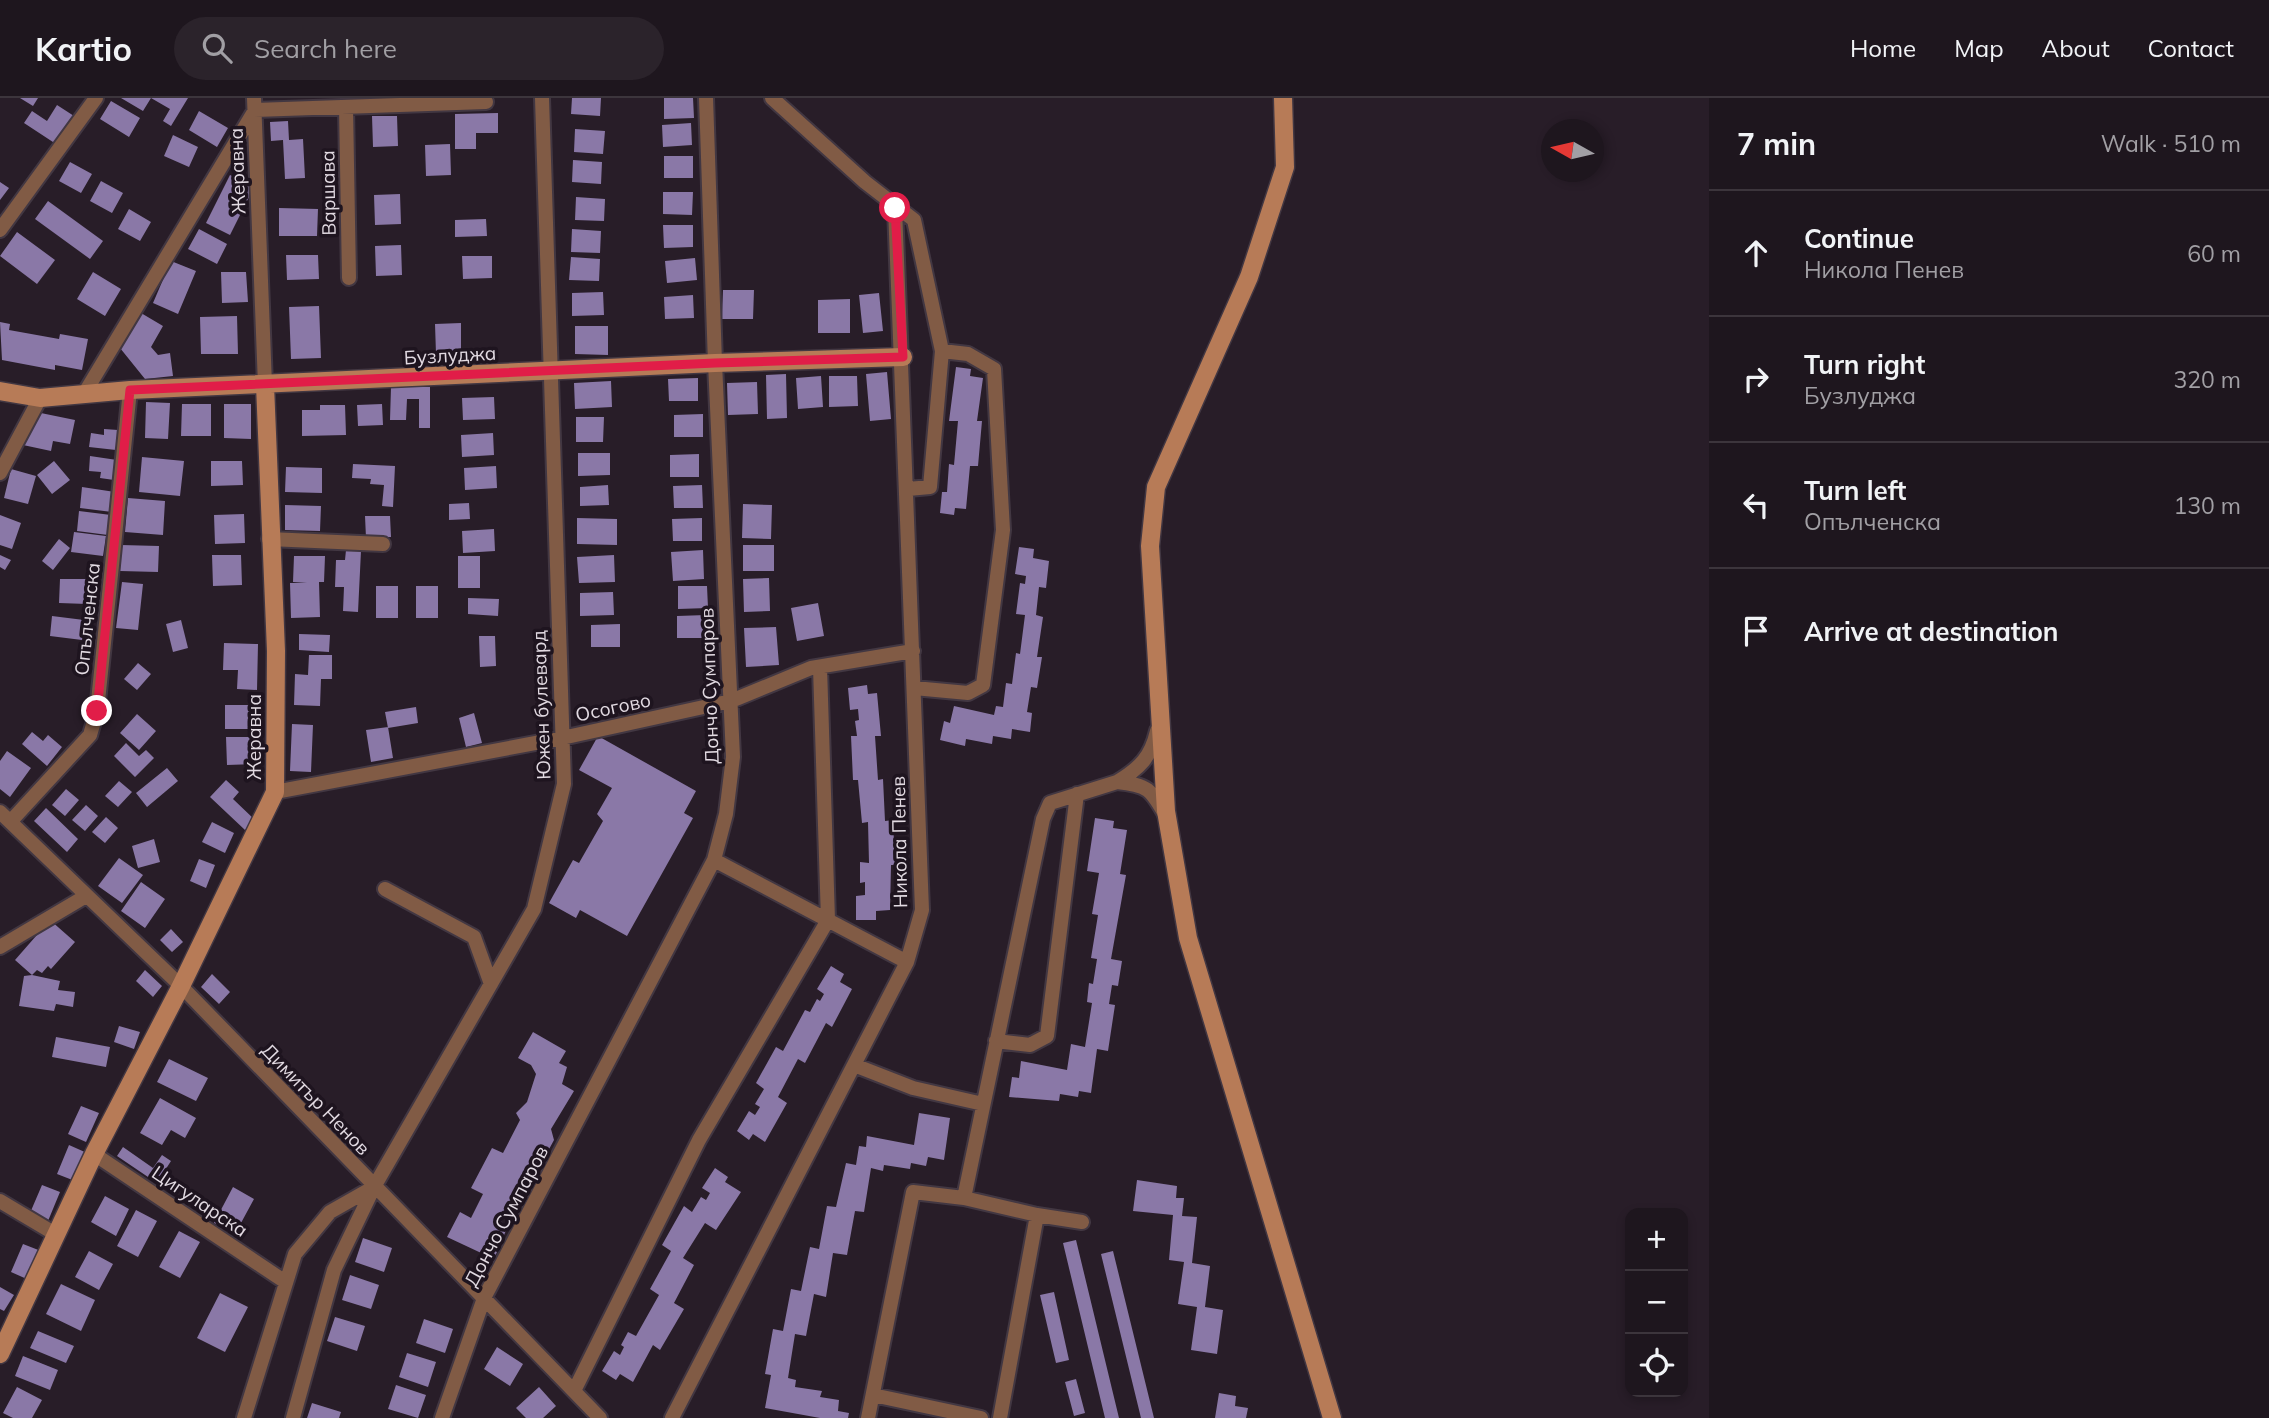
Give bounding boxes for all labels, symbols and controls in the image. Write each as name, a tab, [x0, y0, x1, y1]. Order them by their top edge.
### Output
search box	[174, 17, 664, 80]
text: Kartio	[35, 28, 132, 69]
icon: search	[198, 29, 236, 67]
text: Search here	[254, 32, 397, 65]
text: Home	[1850, 33, 1916, 63]
text: Map	[1954, 33, 2004, 63]
text: About	[2042, 33, 2110, 63]
text: Contact	[2148, 33, 2234, 63]
north arrow	[1541, 119, 1604, 182]
text: 7 min	[1737, 125, 1816, 163]
street label: Жеравна	[224, 128, 250, 214]
text: Walk · 510 m	[2101, 129, 2241, 158]
street label: Варшава	[315, 150, 341, 236]
route start	[879, 192, 910, 223]
text: Continue	[1804, 222, 1914, 255]
icon: ahead	[1737, 234, 1775, 272]
text: 60 m	[2187, 239, 2241, 268]
text: Никола Пенев	[1804, 255, 1964, 284]
street label: Бузлуджа	[403, 341, 497, 369]
text: Turn right	[1804, 348, 1925, 381]
icon: right	[1737, 360, 1775, 398]
text: 320 m	[2173, 365, 2241, 394]
text: Бузлуджа	[1804, 381, 1916, 410]
text: Turn left	[1804, 474, 1906, 507]
icon: left	[1737, 486, 1775, 524]
text: 130 m	[2173, 491, 2241, 520]
text: Опълченска	[1804, 507, 1941, 536]
street label: Опълченска	[69, 562, 105, 676]
street label: Дончо Сумпаров	[694, 608, 724, 764]
icon: arrive	[1737, 612, 1775, 650]
text: Arrive at destination	[1804, 615, 2059, 648]
street label: Южен булевард	[526, 629, 556, 780]
street label: Осогово	[573, 687, 653, 727]
street label: Жеравна	[242, 694, 266, 780]
route end	[81, 695, 112, 726]
street label: Никола Пенев	[886, 776, 912, 908]
street label: Димитър Ненов	[257, 1038, 375, 1160]
street label: Дончо Сумпаров	[459, 1141, 553, 1291]
street label: Цигуларска	[147, 1160, 253, 1242]
map controls	[1625, 1208, 1688, 1397]
button: +	[1625, 1208, 1688, 1271]
button: −	[1625, 1271, 1688, 1334]
button: locate	[1625, 1334, 1688, 1397]

